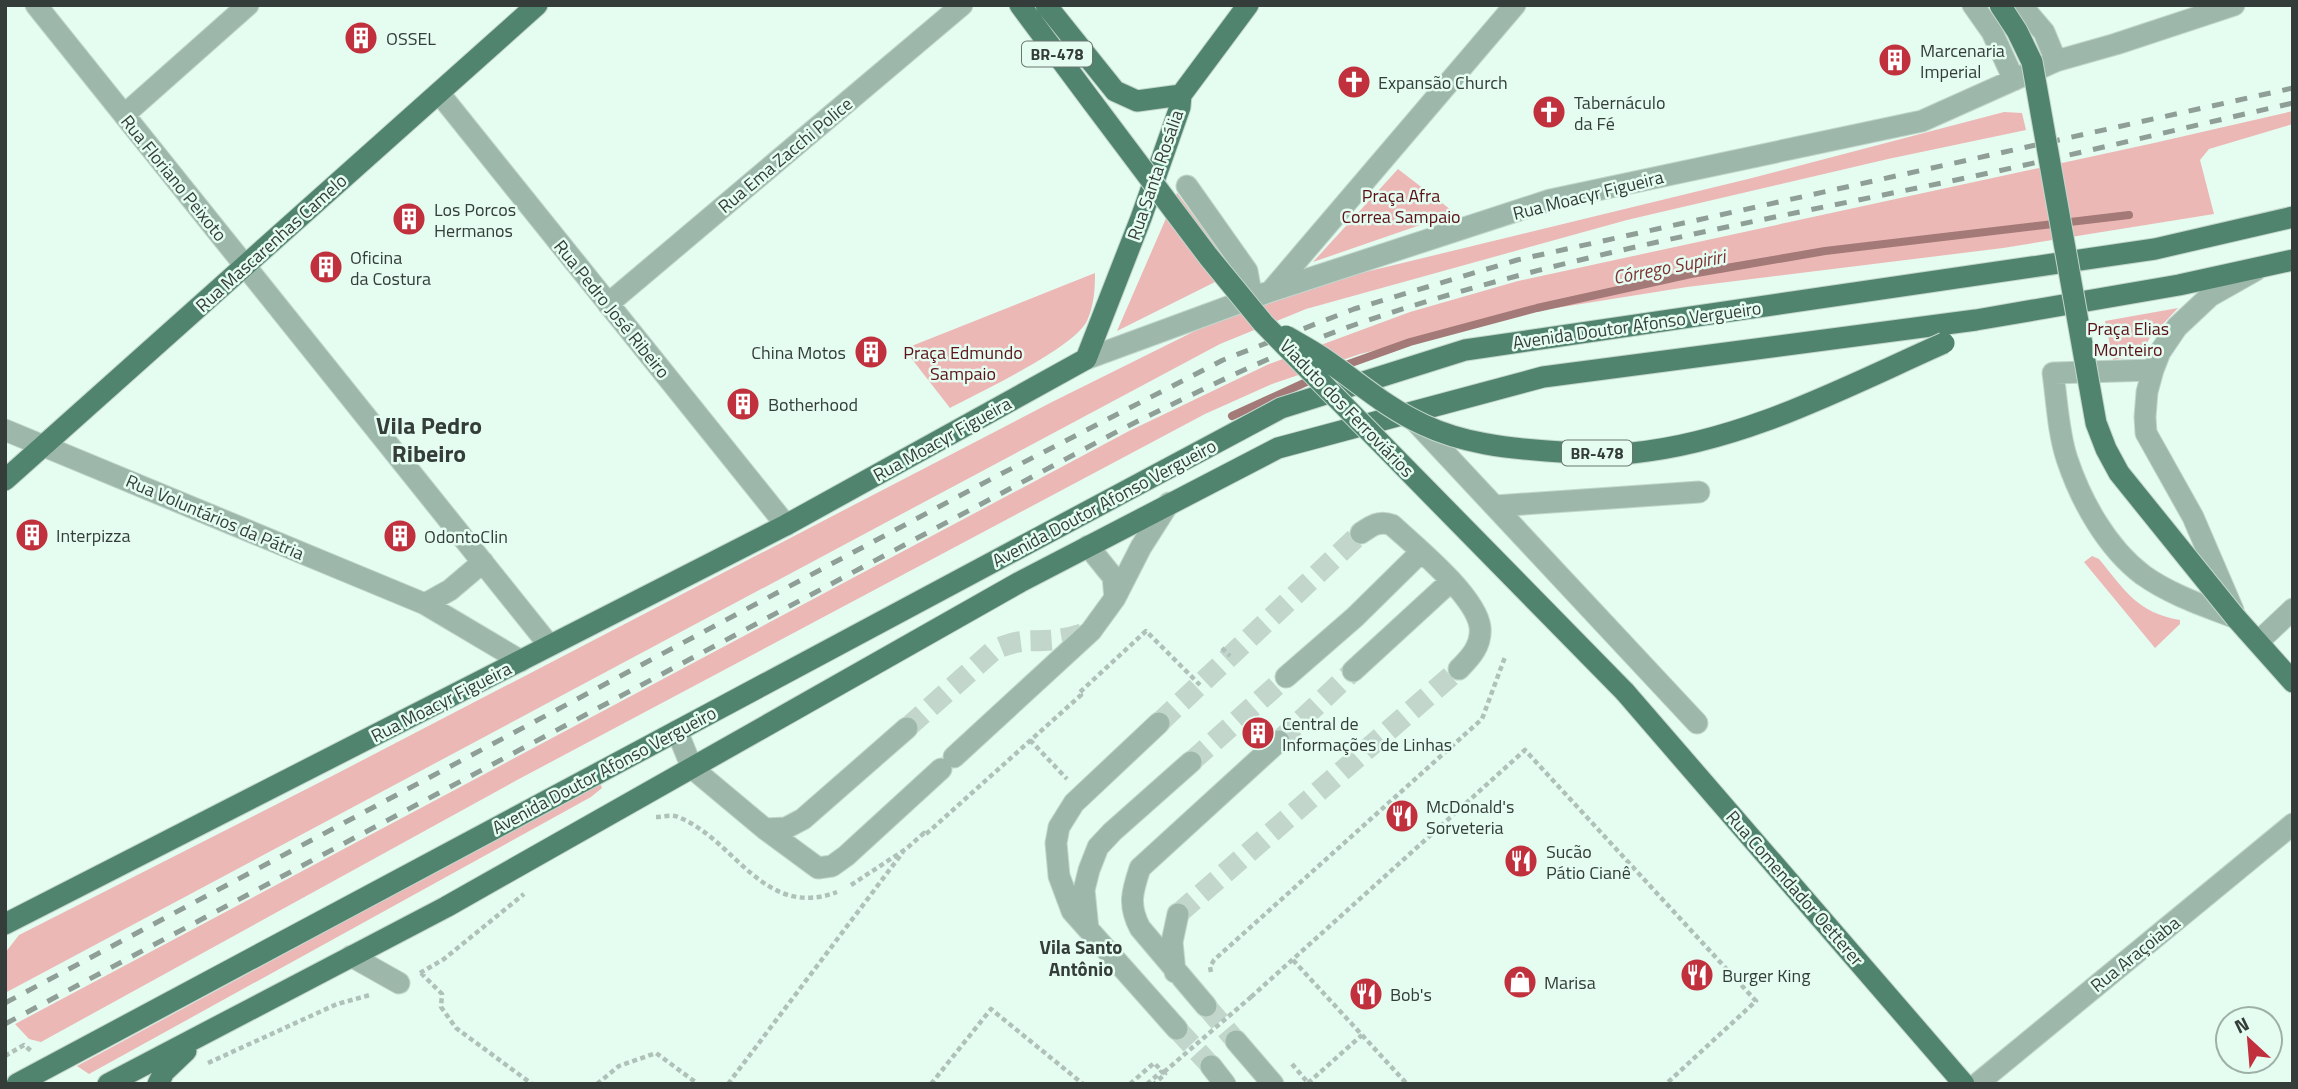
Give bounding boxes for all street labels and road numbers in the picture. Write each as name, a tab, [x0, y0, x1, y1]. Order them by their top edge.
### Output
road number: BR-478	[1022, 42, 1092, 66]
street label: Rua Ema Zacchi Police	[712, 91, 858, 219]
street label: Rua Santa Rosália	[1120, 106, 1190, 244]
street label: Rua Floriano Peixoto	[114, 109, 234, 247]
street label: Rua Moacyr Figueira	[1510, 163, 1666, 227]
street label: Rua Mascarenhas Camelo	[189, 168, 353, 318]
street label: Rua Pedro José Ribeiro	[548, 234, 676, 384]
street label: Avenida Doutor Afonso Vergueiro	[1511, 294, 1763, 356]
street label: Viaduto dos Ferroviários	[1274, 333, 1420, 483]
street label: Rua Moacyr Figueira	[868, 390, 1016, 488]
street label: Avenida Doutor Afonso Vergueiro	[987, 432, 1221, 574]
road number: BR-478	[1562, 440, 1632, 466]
street label: Rua Voluntários da Pátria	[122, 467, 308, 567]
street label: Rua Moacyr Figueira	[366, 655, 516, 749]
street label: Avenida Doutor Afonso Vergueiro	[487, 699, 721, 841]
street label: Rua Comendador Oetterer	[1720, 804, 1870, 972]
street label: Rua Araçoiaba	[2084, 909, 2186, 999]

